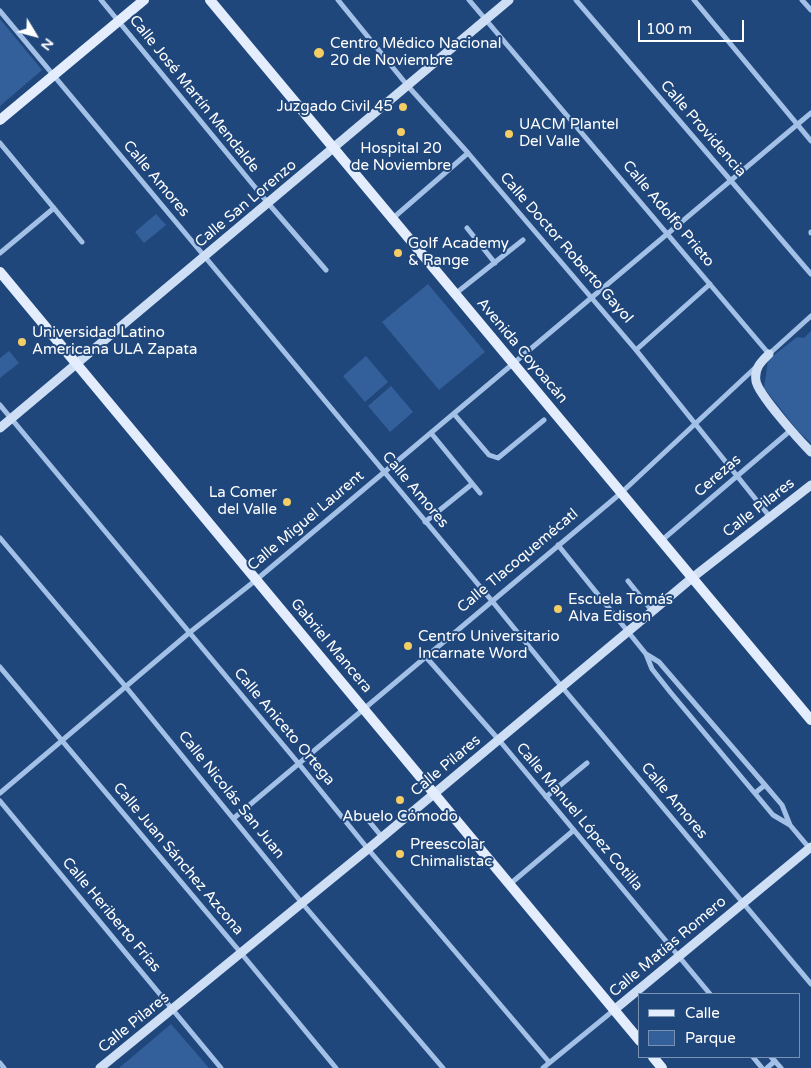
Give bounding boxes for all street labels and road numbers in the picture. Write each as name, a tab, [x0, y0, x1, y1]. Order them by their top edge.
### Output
street label: Calle José Martín Mendalde	[125, 12, 263, 176]
street label: Calle Providencia	[656, 77, 750, 181]
street label: Calle Amores	[119, 137, 193, 221]
street label: Calle San Lorenzo	[192, 156, 300, 252]
street label: Calle Adolfo Prieto	[618, 157, 718, 271]
street label: Calle Doctor Roberto Gayol	[496, 169, 636, 327]
street label: Avenida Coyoacán	[473, 295, 571, 407]
street label: Calle Amores	[378, 448, 452, 532]
street label: Cerezas	[691, 451, 745, 501]
street label: Calle Miguel Laurent	[244, 467, 368, 575]
street label: Calle Pilares	[720, 475, 798, 541]
street label: Calle Tlacoquemécatl	[454, 505, 582, 617]
street label: Gabriel Mancera	[286, 595, 376, 697]
street label: Calle Aniceto Ortega	[230, 665, 338, 789]
street label: Calle Nicolás San Juan	[174, 728, 288, 862]
street label: Calle Pilares	[407, 732, 485, 800]
street label: Calle Manuel López Cotilla	[512, 739, 646, 895]
street label: Calle Amores	[637, 759, 711, 843]
street label: Calle Juan Sánchez Azcona	[109, 779, 247, 939]
street label: Calle Heriberto Frías	[58, 854, 164, 976]
street label: Calle Matías Romero	[606, 893, 730, 1001]
street label: Calle Pilares	[95, 989, 173, 1057]

